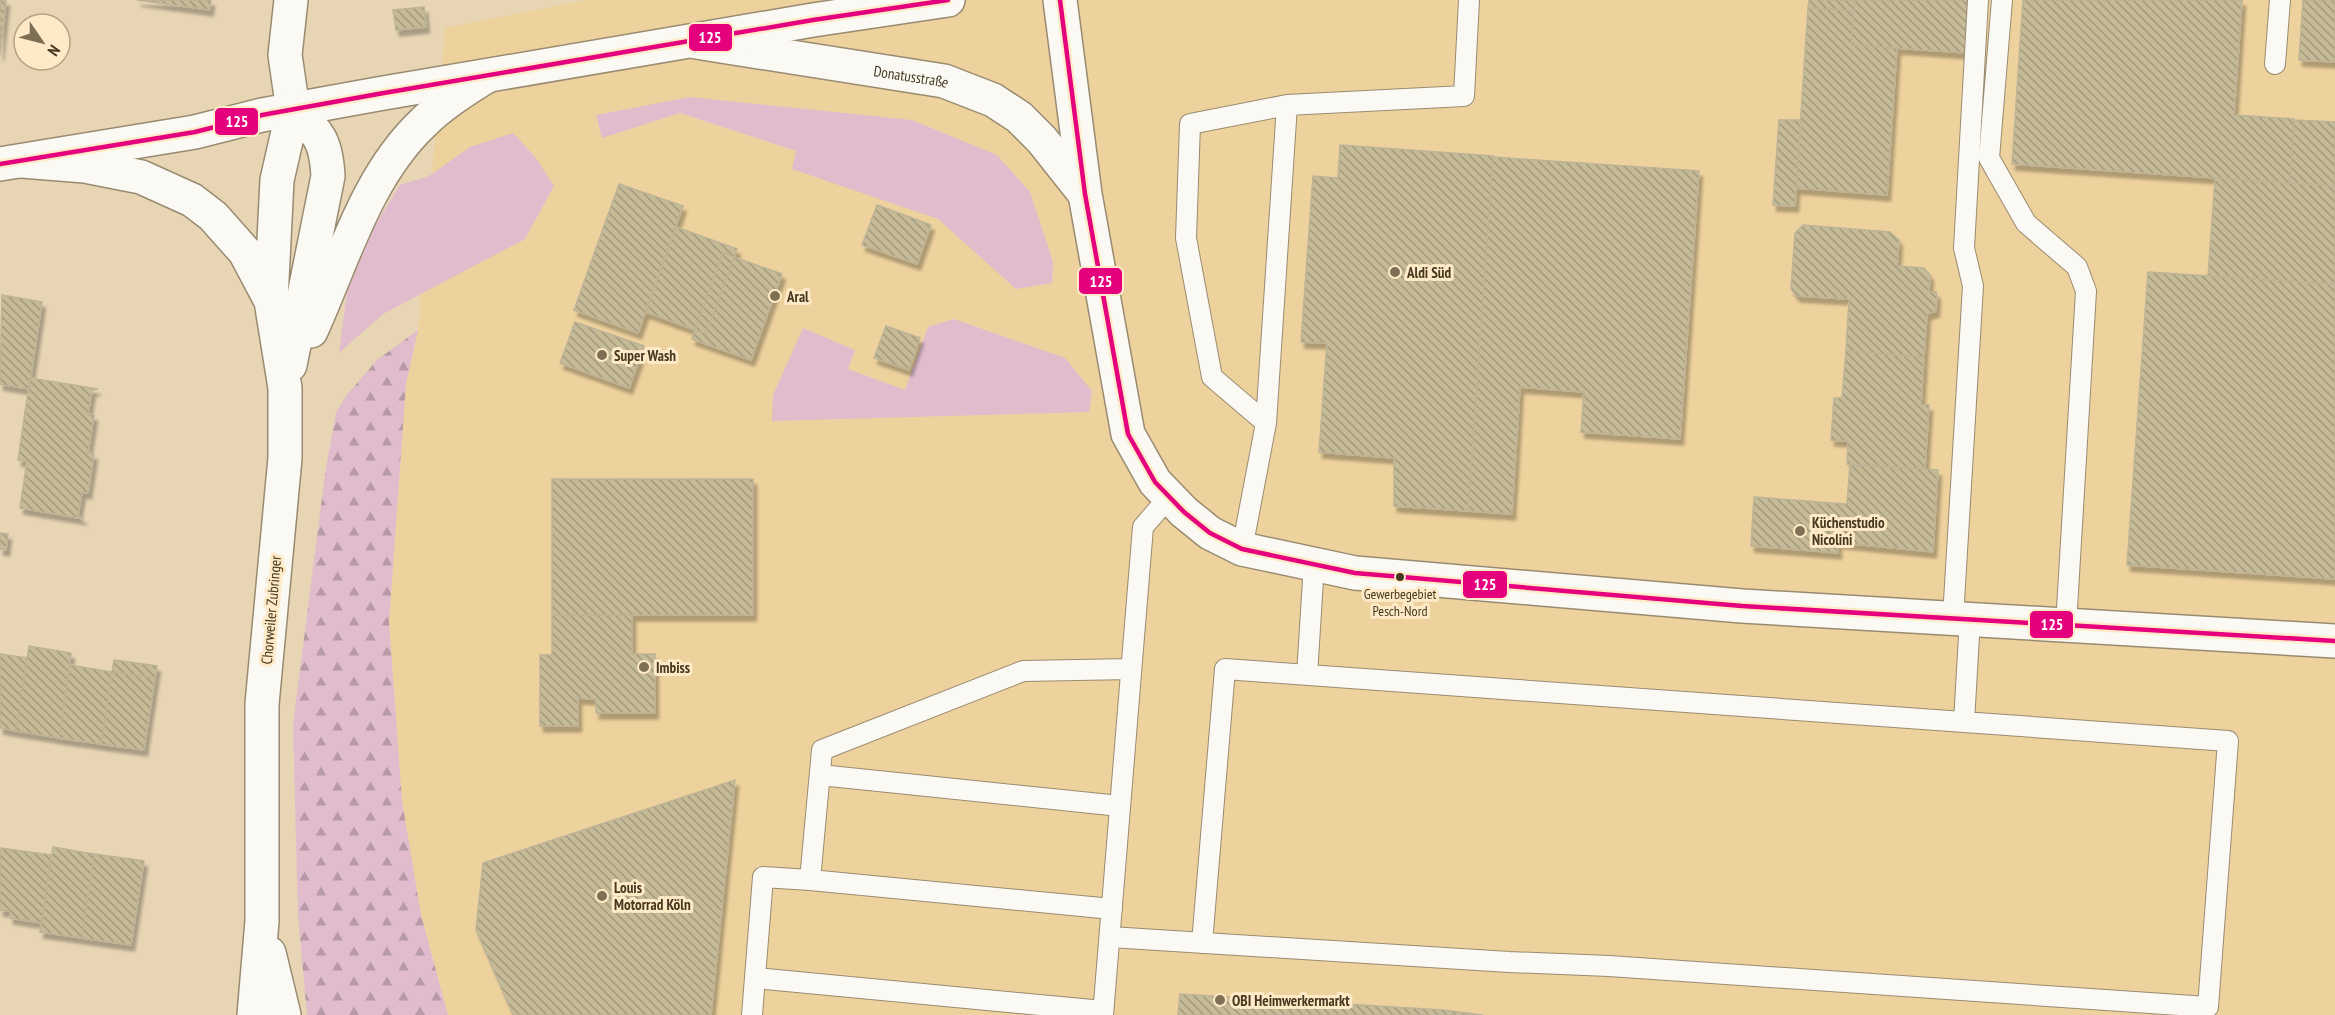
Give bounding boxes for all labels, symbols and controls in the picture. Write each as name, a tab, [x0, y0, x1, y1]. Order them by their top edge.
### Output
north arrow	[12, 12, 72, 72]
line badge: 125	[688, 23, 733, 52]
text: 125	[699, 27, 721, 47]
text: N	[44, 41, 65, 60]
street label: Donatusstraße	[873, 61, 952, 92]
line badge: 125	[214, 107, 259, 136]
text: 125	[226, 111, 248, 131]
place label: Aldi Süd	[1406, 263, 1452, 282]
marker: Aldi Süd	[1388, 265, 1402, 279]
line badge: 125	[1078, 267, 1123, 295]
text: 125	[1090, 271, 1112, 291]
place label: Aral	[786, 287, 809, 306]
marker: Aral	[768, 289, 782, 303]
place label: Super Wash	[614, 346, 676, 365]
marker: Super Wash	[595, 348, 609, 362]
place label: Küchenstudio Nicolini	[1812, 513, 1885, 549]
marker: Küchenstudio Nicolini	[1793, 524, 1807, 538]
street label: Chorweiler Zubringer	[257, 554, 285, 665]
line badge: 125	[1462, 570, 1508, 599]
marker: Gewerbegebiet Pesch-Nord	[1394, 571, 1406, 583]
text: 125	[1474, 574, 1496, 594]
place label: Gewerbegebiet Pesch-Nord	[1364, 585, 1436, 620]
line badge: 125	[2029, 610, 2074, 639]
text: 125	[2041, 614, 2063, 634]
place label: Imbiss	[656, 658, 690, 677]
marker: Imbiss	[637, 660, 651, 674]
place label: Louis Motorrad Köln	[614, 878, 691, 914]
marker: Louis Motorrad Köln	[595, 889, 609, 903]
place label: OBI Heimwerkermarkt	[1232, 991, 1350, 1010]
marker: OBI Heimwerkermarkt	[1213, 993, 1227, 1007]

